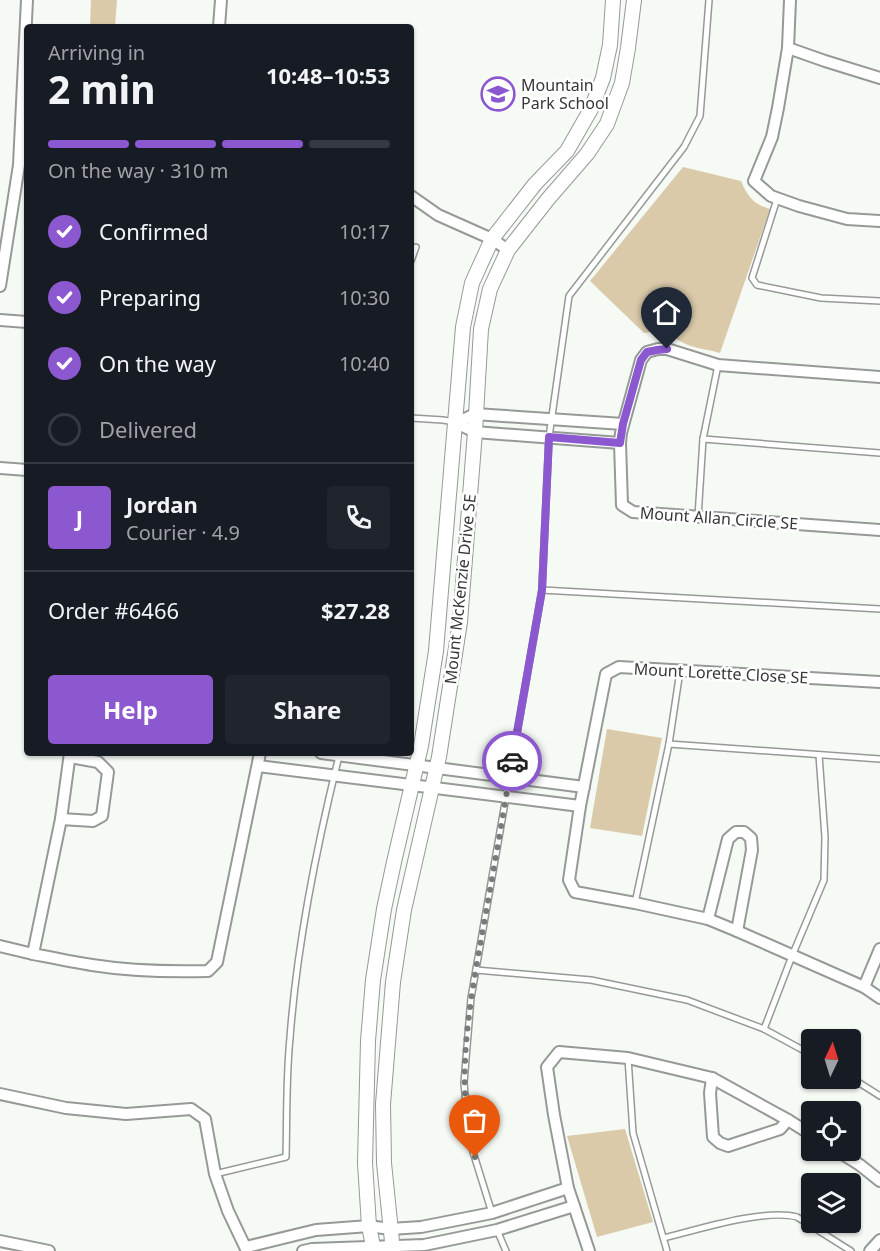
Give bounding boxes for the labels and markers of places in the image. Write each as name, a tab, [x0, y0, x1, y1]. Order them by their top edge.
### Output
place label: Mountain Park School	[521, 74, 609, 114]
school or university icon: Mountain Park School	[480, 76, 516, 112]
pin	[641, 287, 692, 349]
pin	[449, 1095, 500, 1157]

